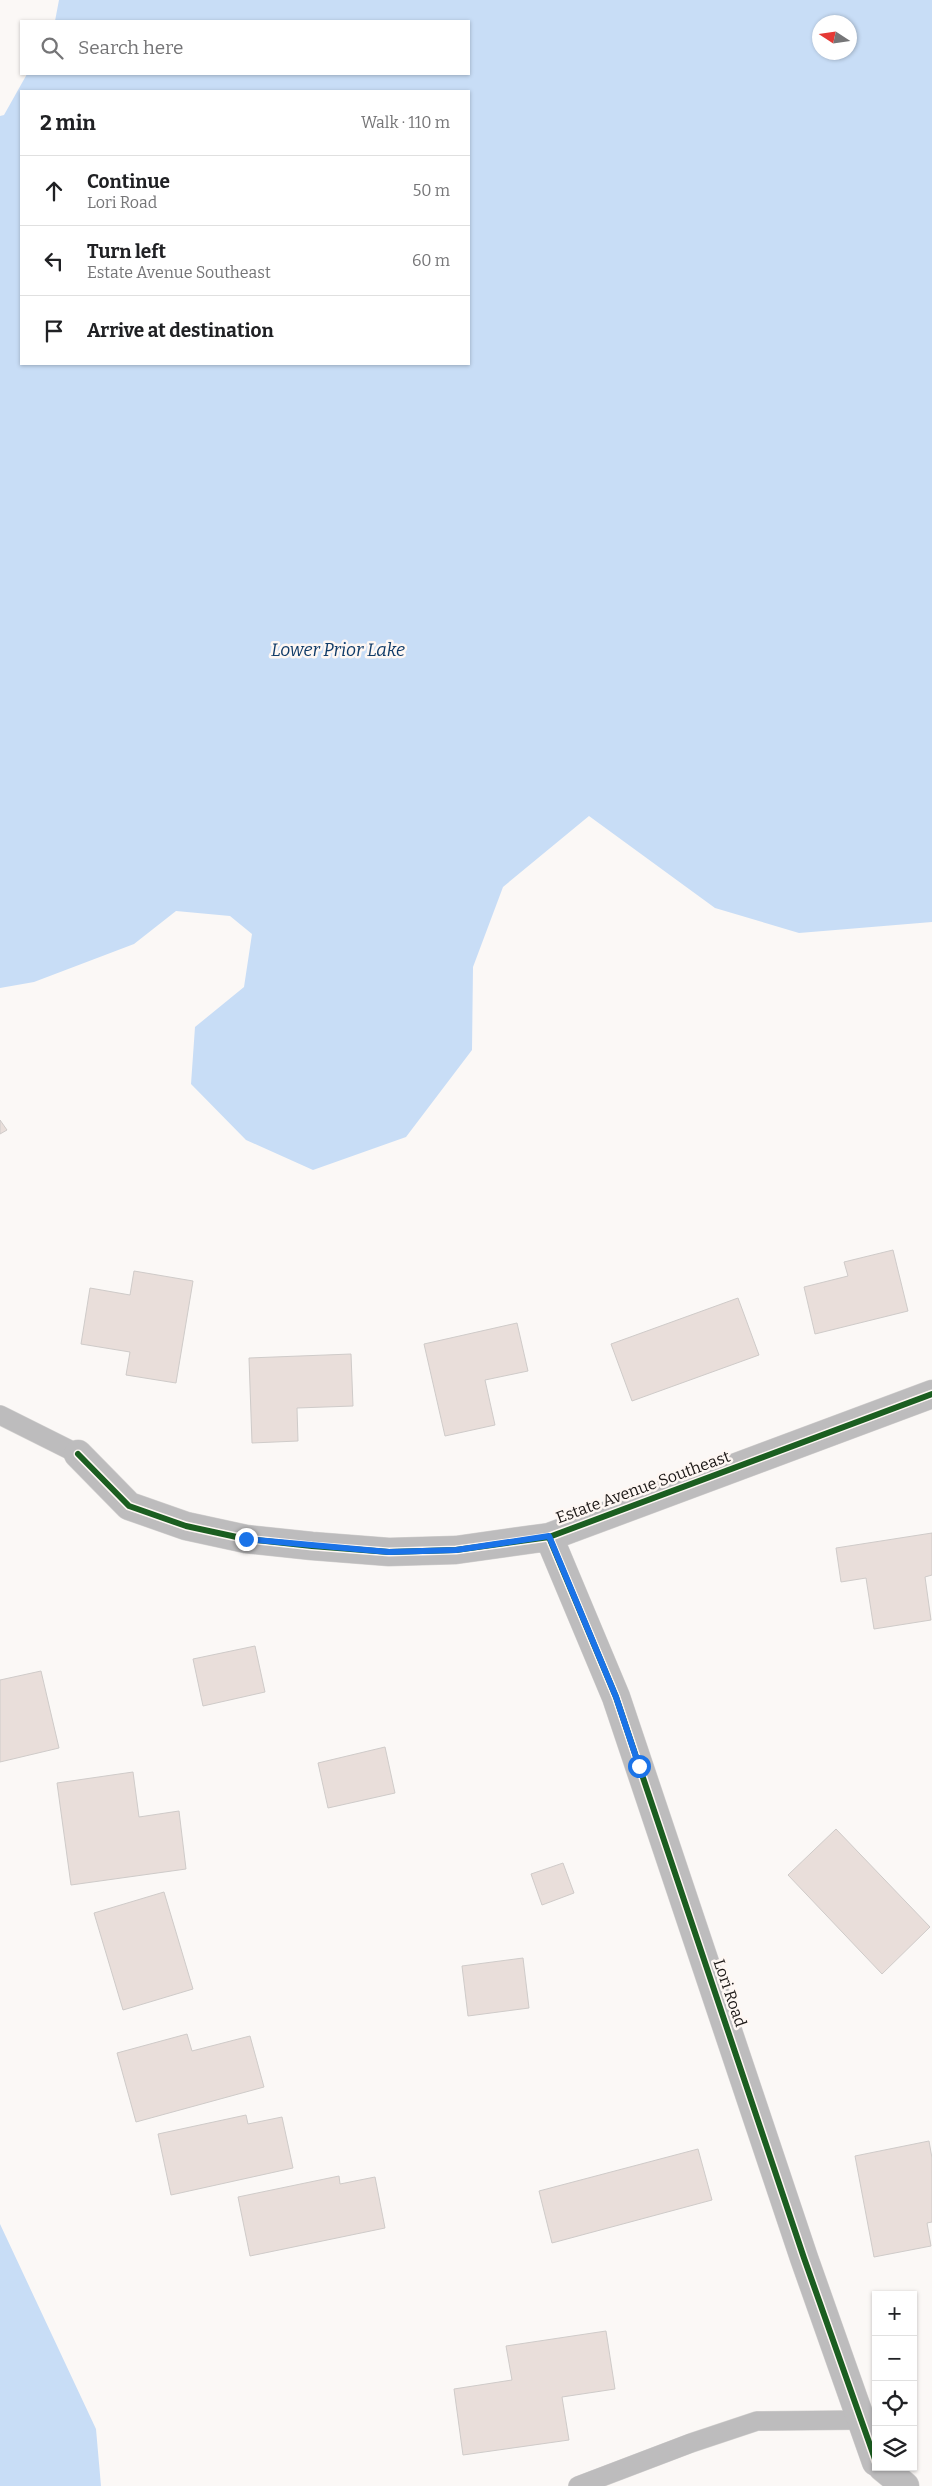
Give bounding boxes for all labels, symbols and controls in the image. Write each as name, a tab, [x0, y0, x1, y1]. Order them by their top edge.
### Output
north arrow	[812, 15, 857, 60]
search box	[20, 20, 470, 75]
icon: search	[38, 34, 66, 62]
text: Search here	[78, 36, 183, 59]
text: 2 min	[40, 110, 96, 136]
text: Walk · 110 m	[361, 113, 450, 132]
text: Continue	[87, 170, 170, 193]
icon: ahead	[40, 177, 68, 205]
text: 50 m	[413, 181, 450, 200]
text: Lori Road	[87, 193, 157, 212]
text: Turn left	[87, 240, 166, 263]
icon: left	[40, 247, 68, 275]
text: 60 m	[412, 251, 450, 270]
text: Estate Avenue Southeast	[87, 263, 271, 282]
icon: arrive	[40, 317, 68, 345]
text: Arrive at destination	[87, 319, 274, 342]
water label: Lower Prior Lake	[271, 639, 405, 661]
street label: Estate Avenue Southeast	[553, 1447, 733, 1527]
route end	[235, 1528, 258, 1551]
route start	[628, 1755, 651, 1778]
street label: Lori Road	[710, 1957, 751, 2030]
map controls	[872, 2291, 917, 2471]
button: +	[872, 2291, 917, 2336]
button: −	[872, 2336, 917, 2381]
button: locate	[872, 2381, 917, 2426]
button: layers	[872, 2426, 917, 2471]

